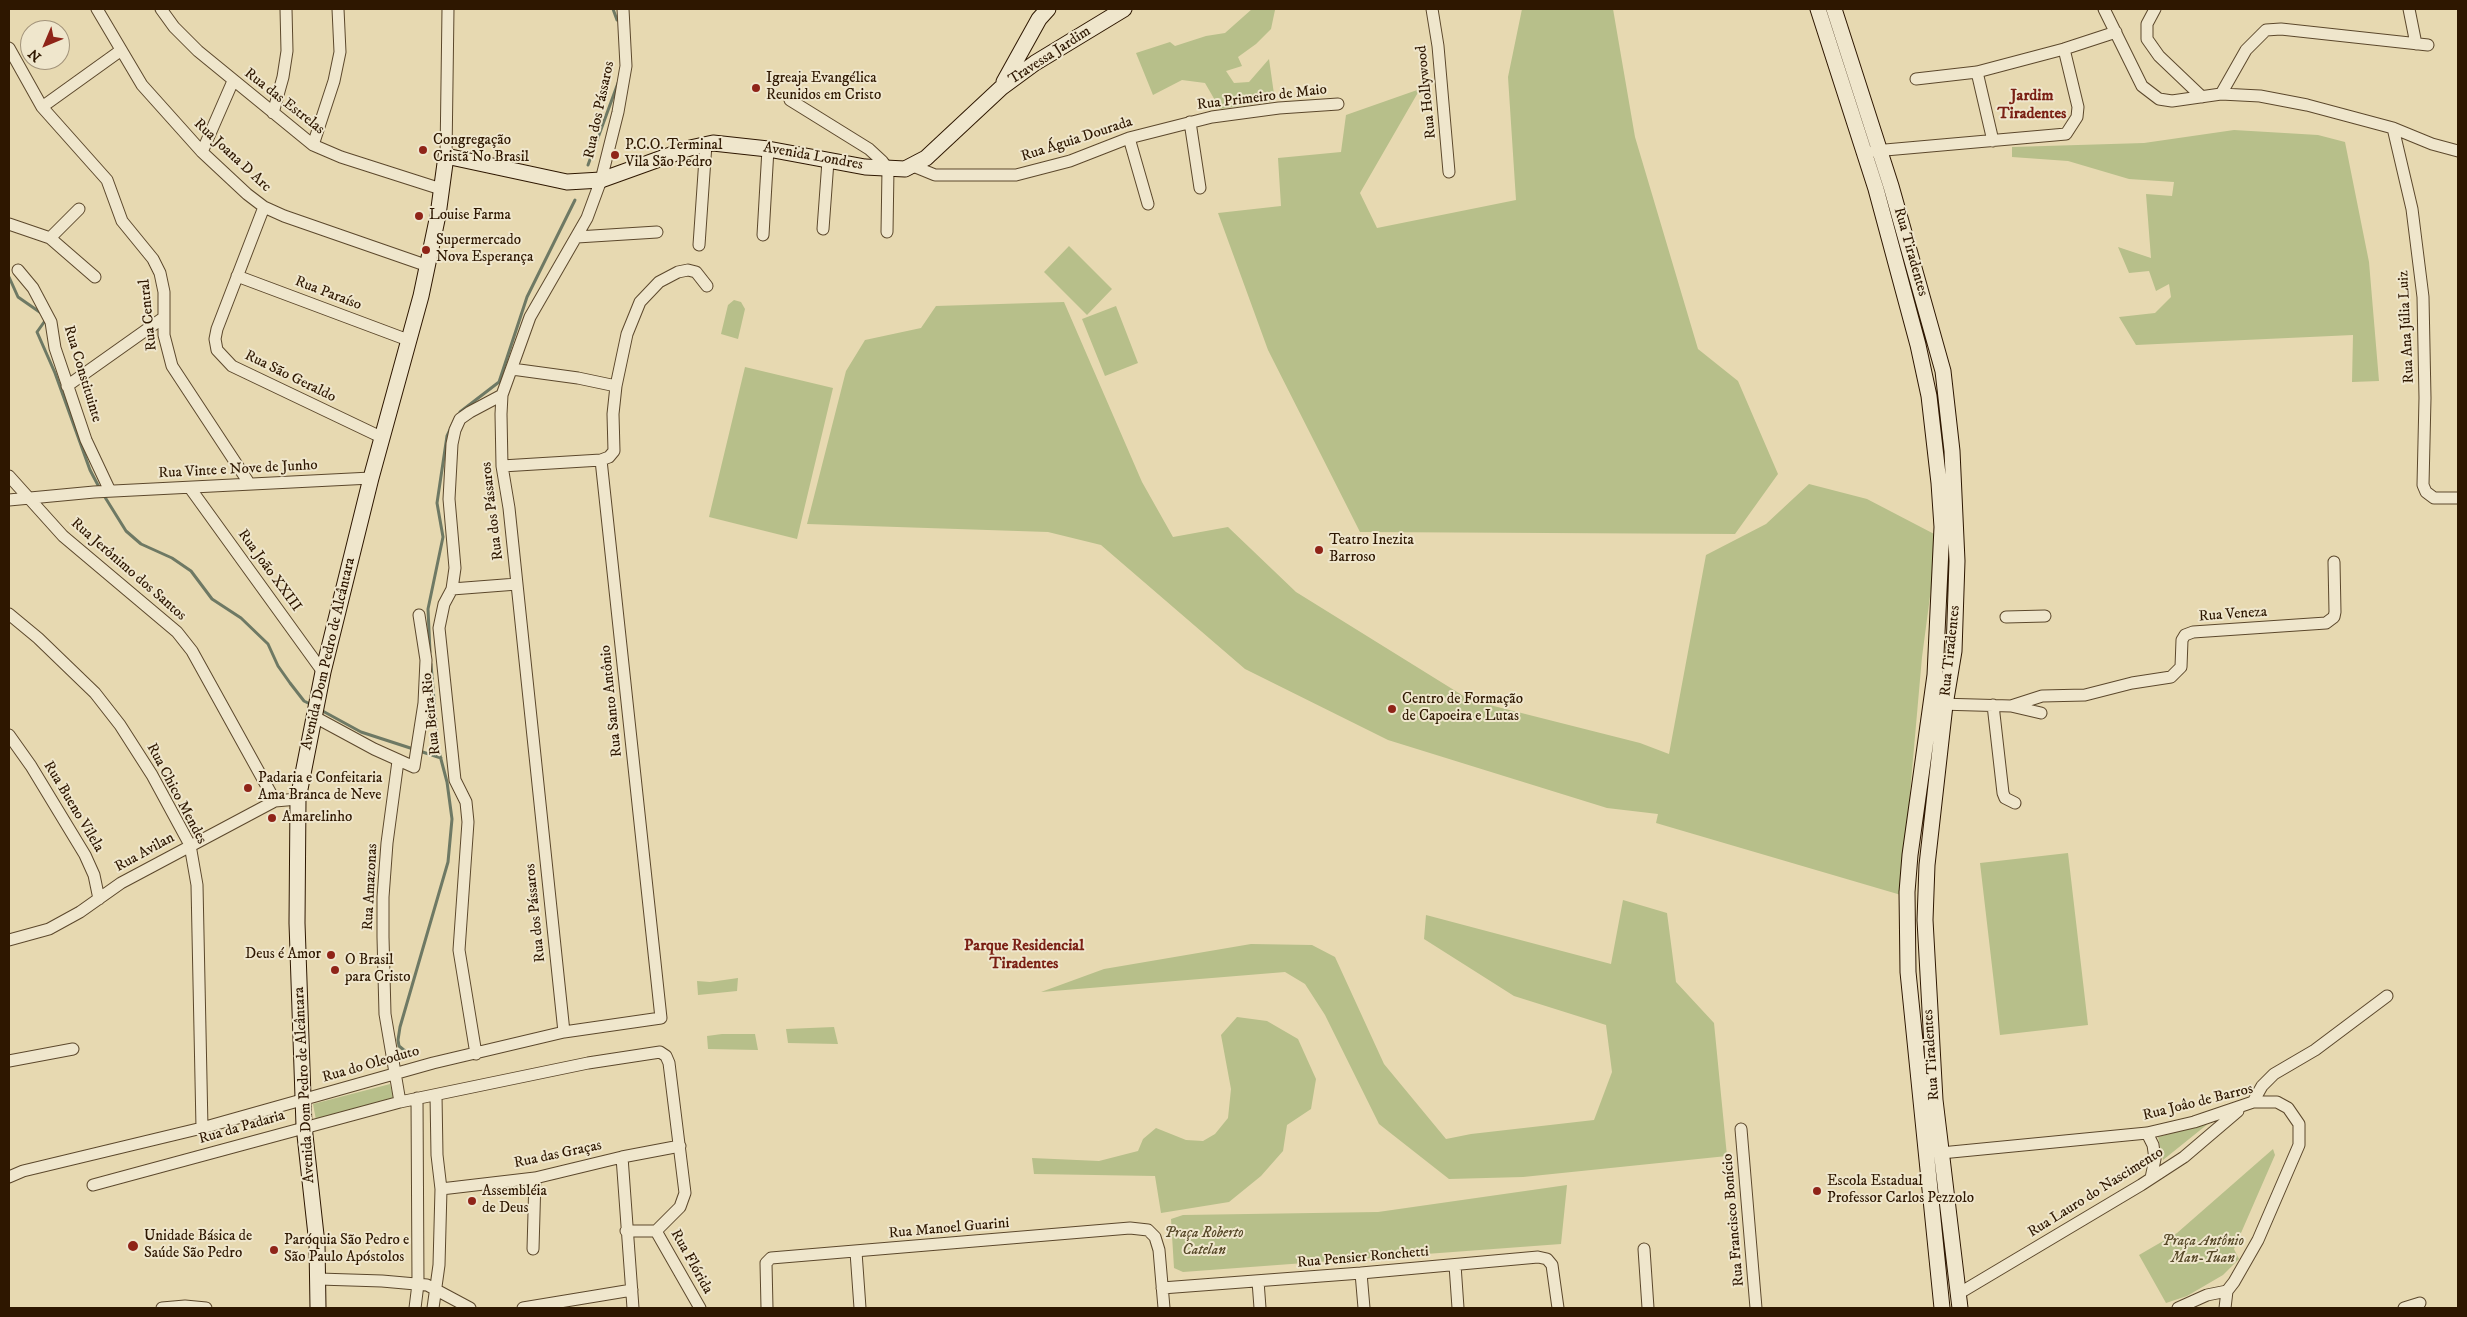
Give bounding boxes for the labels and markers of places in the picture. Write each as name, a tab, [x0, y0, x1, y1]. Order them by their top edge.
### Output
place label: Igreaja Evangélica Reunidos em Cristo	[766, 70, 881, 105]
marker: Igreaja Evangélica Reunidos em Cristo	[750, 82, 762, 94]
place label: Congregação Cristã No Brasil	[433, 132, 529, 167]
place label: P.C.O. Terminal Vila São Pedro	[625, 137, 722, 172]
marker: Congregação Cristã No Brasil	[417, 144, 429, 156]
marker: P.C.O. Terminal Vila São Pedro	[609, 149, 621, 161]
place label: Louise Farma	[429, 207, 511, 225]
marker: Louise Farma	[413, 210, 425, 222]
place label: Supermercado Nova Esperança	[436, 232, 533, 267]
marker: Supermercado Nova Esperança	[420, 244, 432, 256]
place label: Teatro Inezita Barroso	[1329, 532, 1414, 567]
marker: Teatro Inezita Barroso	[1313, 544, 1325, 556]
place label: Centro de Formação de Capoeira e Lutas	[1402, 691, 1523, 726]
marker: Centro de Formação de Capoeira e Lutas	[1386, 703, 1398, 715]
place label: Padaria e Confeitaria Ama Branca de Neve	[258, 770, 382, 805]
marker: Padaria e Confeitaria Ama Branca de Neve	[242, 782, 254, 794]
place label: Amarelinho	[282, 809, 352, 827]
marker: Amarelinho	[266, 812, 278, 824]
place label: Deus é Amor	[245, 946, 321, 964]
marker: Deus é Amor	[325, 949, 337, 961]
place label: O Brasil para Cristo	[345, 952, 411, 987]
marker: O Brasil para Cristo	[329, 964, 341, 976]
place label: Escola Estadual Professor Carlos Pezzolo	[1827, 1173, 1974, 1208]
place label: Assembléia de Deus	[482, 1183, 547, 1218]
marker: Escola Estadual Professor Carlos Pezzolo	[1811, 1185, 1823, 1197]
marker: Assembléia de Deus	[466, 1195, 478, 1207]
place label: Unidade Básica de Saúde São Pedro	[144, 1228, 252, 1263]
place label: Paróquia São Pedro e São Paulo Apóstolos	[284, 1232, 409, 1267]
marker: Unidade Básica de Saúde São Pedro	[126, 1239, 140, 1253]
marker: Paróquia São Pedro e São Paulo Apóstolos	[268, 1244, 280, 1256]

